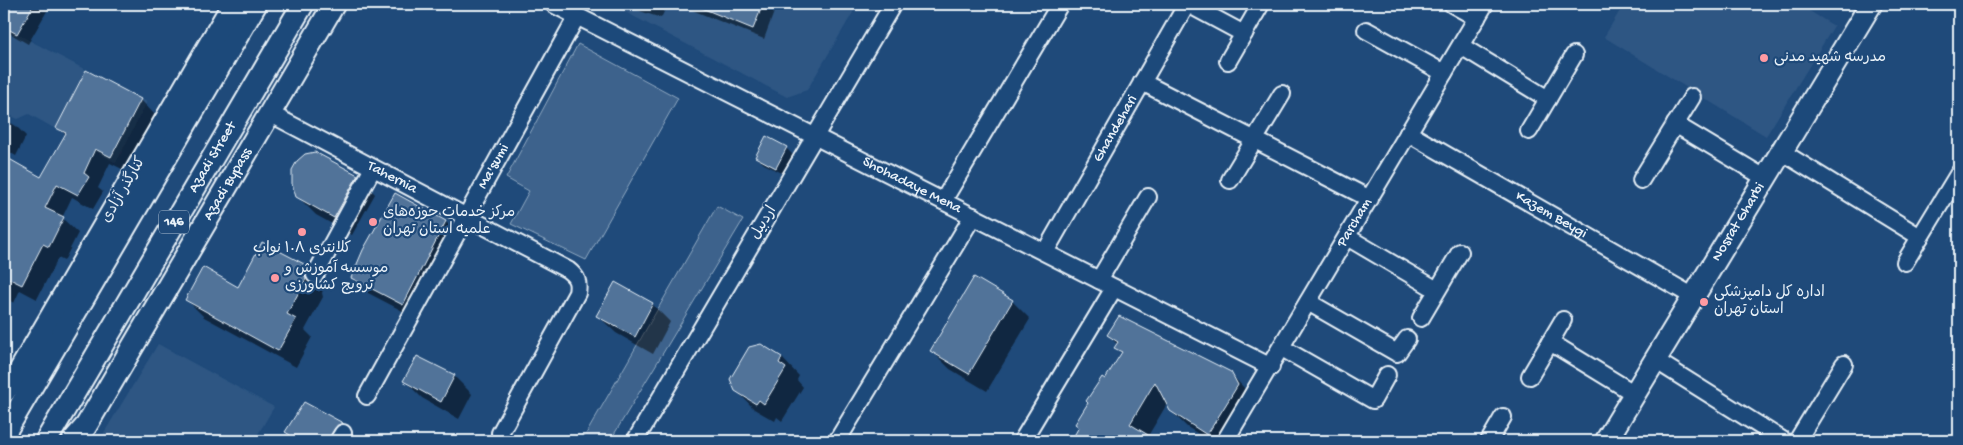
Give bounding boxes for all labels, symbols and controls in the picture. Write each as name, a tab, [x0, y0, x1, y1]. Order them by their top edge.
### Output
place label: مدرسه شهید مدنی	[1774, 49, 1886, 67]
marker: مدرسه شهید مدنی	[1758, 52, 1770, 64]
street label: Ghandehari	[1089, 92, 1142, 166]
street label: Azadi Street	[185, 117, 242, 196]
street label: Ma'sumi	[474, 141, 513, 193]
street label: Azadi Bypass	[200, 144, 257, 224]
street label: کنارگذر آزادی	[96, 153, 150, 226]
street label: Shohadaye Mena	[859, 153, 965, 218]
street label: Tahernia	[363, 157, 421, 198]
street label: Nosrat Gharbi	[1708, 179, 1769, 265]
street label: Kazem Beygi	[1512, 187, 1590, 243]
street label: Parcham	[1333, 195, 1377, 251]
street label: اردبیل	[747, 203, 781, 243]
place label: مرکز خدمات حوزه‌های علمیه استان تهران	[383, 204, 515, 239]
road number: 146	[159, 210, 189, 233]
marker: مرکز خدمات حوزه‌های علمیه استان تهران	[367, 216, 379, 228]
marker: کلانتری ۱۰۸ نواب	[296, 226, 308, 238]
place label: کلانتری ۱۰۸ نواب	[253, 240, 351, 258]
place label: موسسه آموزش و ترویج کشاورزی	[284, 259, 388, 295]
marker: موسسه آموزش و ترویج کشاورزی	[269, 272, 281, 284]
place label: اداره کل دامپزشکی استان تهران	[1714, 284, 1825, 319]
marker: اداره کل دامپزشکی استان تهران	[1698, 296, 1710, 308]

